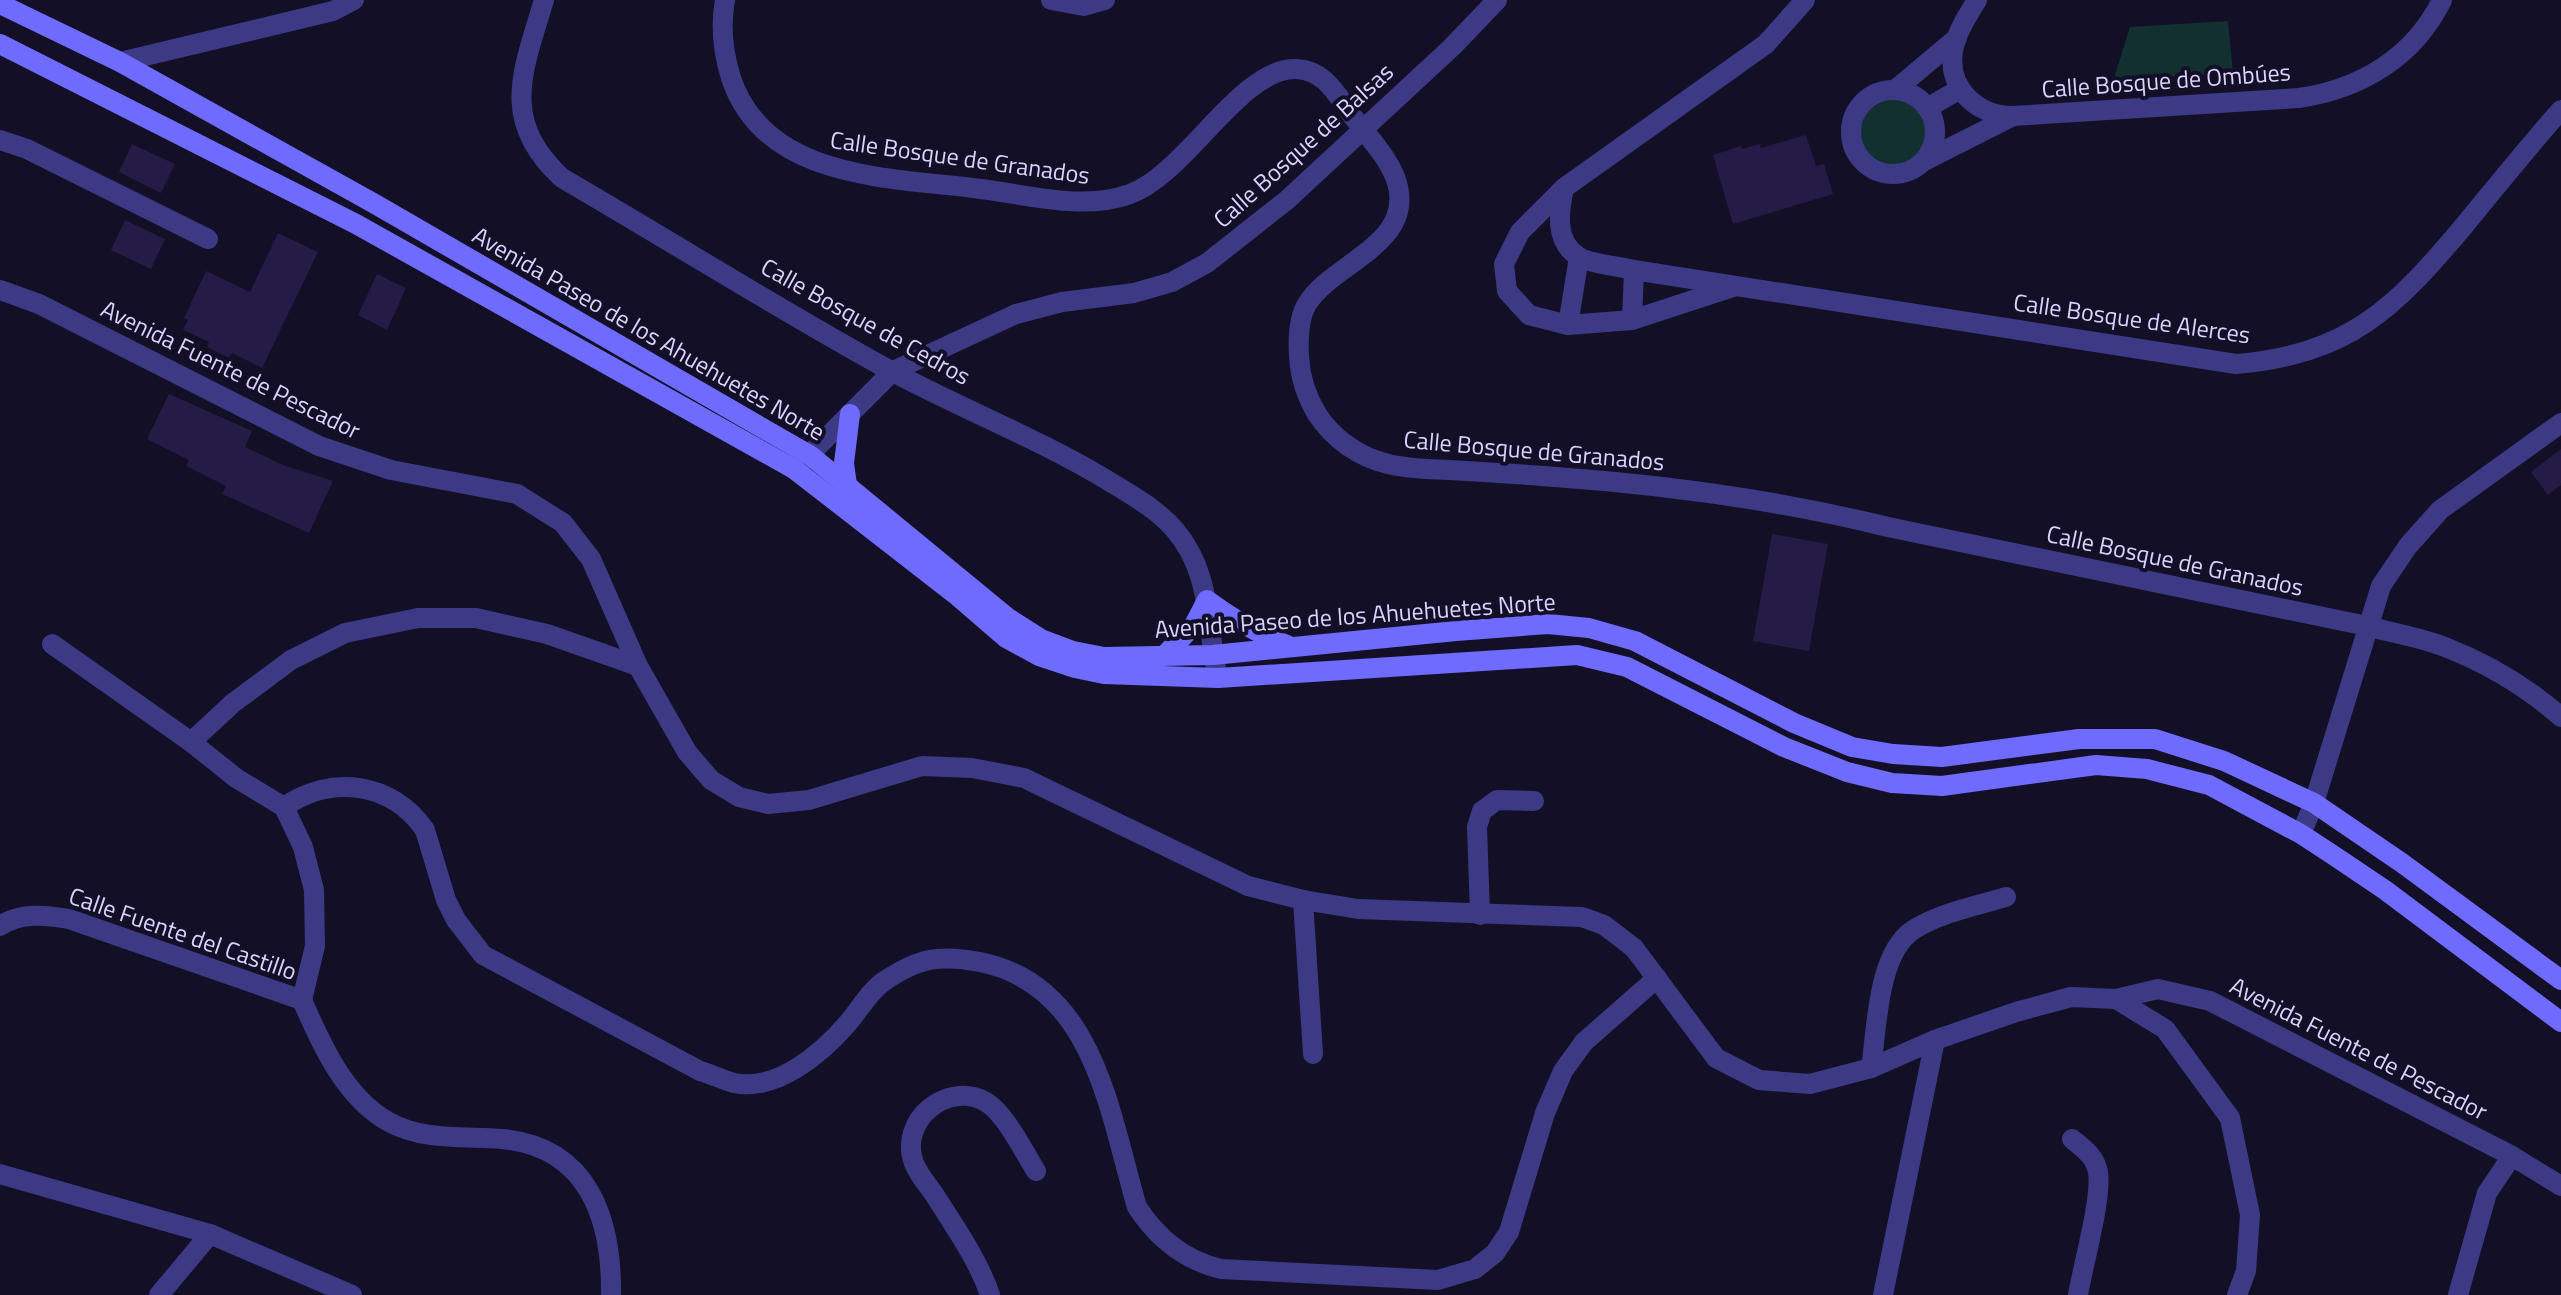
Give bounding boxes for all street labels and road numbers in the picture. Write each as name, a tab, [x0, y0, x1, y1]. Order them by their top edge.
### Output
street label: Calle Bosque de Ombúes	[2040, 53, 2292, 107]
street label: Calle Bosque de Balsas	[1205, 54, 1401, 236]
street label: Calle Bosque de Granados	[828, 121, 1092, 193]
street label: Avenida Paseo de los Ahuehuetes Norte	[466, 217, 832, 449]
street label: Calle Bosque de Cedros	[755, 248, 977, 394]
street label: Calle Bosque de Alerces	[2011, 284, 2253, 352]
street label: Avenida Fuente de Pescador	[95, 290, 367, 448]
street label: Calle Bosque de Granados	[1402, 421, 1666, 479]
street label: Calle Bosque de Granados	[2043, 515, 2307, 605]
street label: Avenida Paseo de los Ahuehuetes Norte	[1153, 583, 1557, 647]
street label: Calle Fuente del Castillo	[64, 877, 302, 989]
street label: Avenida Fuente de Pescador	[2224, 967, 2494, 1129]

